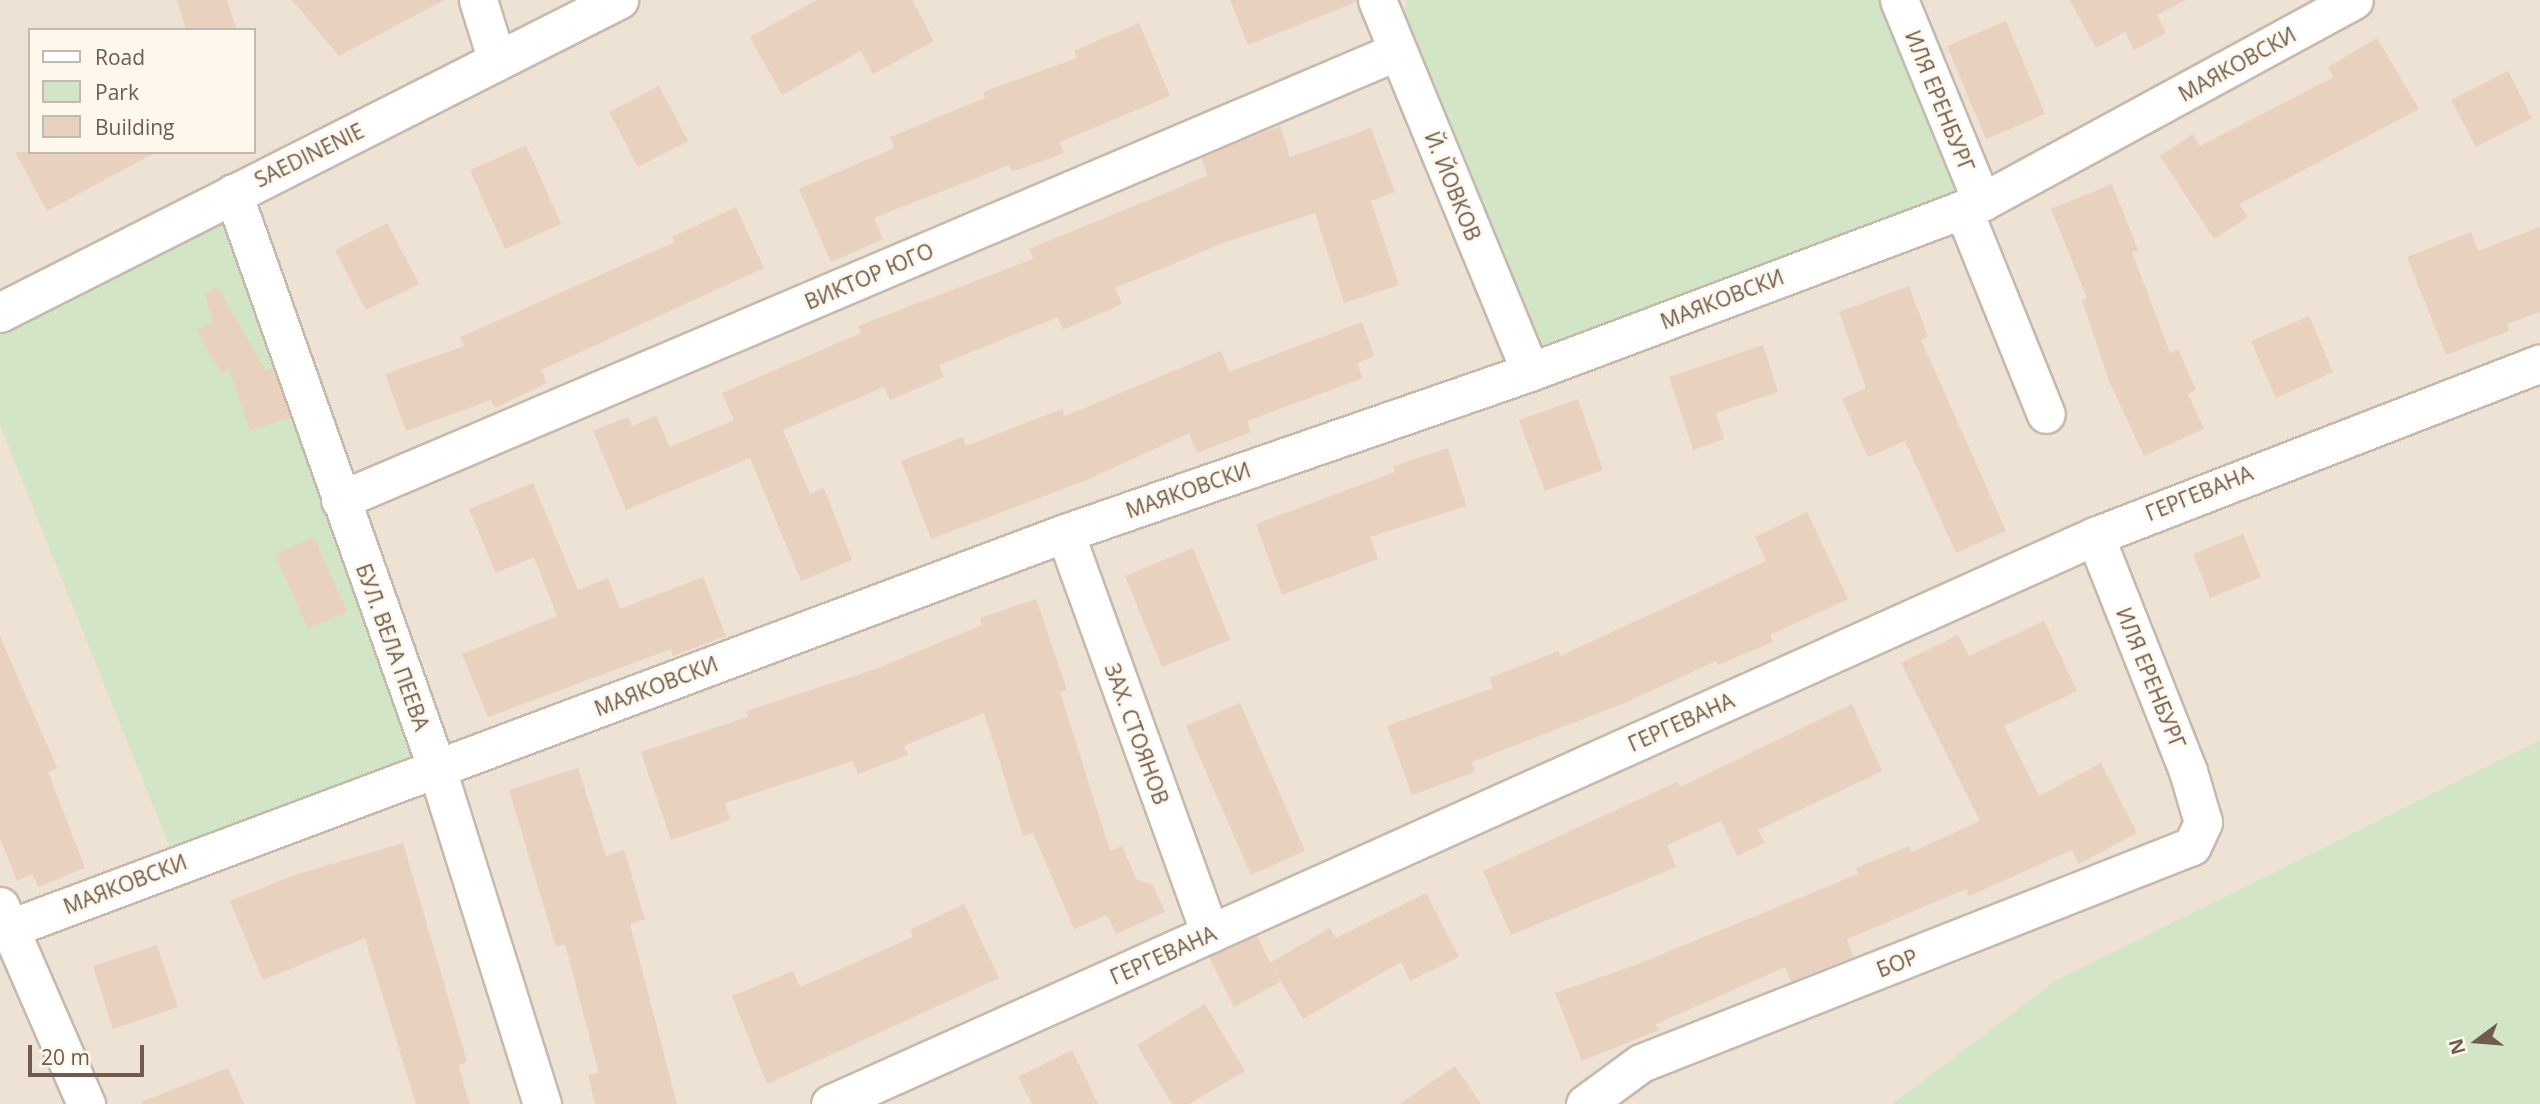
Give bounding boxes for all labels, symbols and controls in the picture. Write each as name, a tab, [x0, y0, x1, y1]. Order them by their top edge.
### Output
street label: МАЯКОВСКИ	[2174, 21, 2300, 107]
street label: ИЛЯ ЕРЕНБУРГ	[1900, 27, 1980, 175]
legend	[28, 28, 256, 154]
text: Road	[95, 43, 145, 71]
text: Park	[95, 78, 139, 106]
text: Building	[95, 113, 174, 141]
street label: SAEDINENIE	[250, 118, 368, 192]
street label: Й. ЙОВКОВ	[1420, 128, 1486, 244]
street label: ВИКТОР ЮГО	[801, 238, 937, 314]
street label: МАЯКОВСКИ	[1657, 264, 1787, 334]
street label: МАЯКОВСКИ	[1122, 457, 1254, 523]
street label: ГЕРГЕВАНА	[2142, 460, 2256, 526]
street label: БУЛ. ВЕЛА ПЕЕВА	[351, 560, 435, 734]
street label: ИЛЯ ЕРЕНБУРГ	[2111, 604, 2191, 752]
street label: МАЯКОВСКИ	[591, 651, 721, 721]
street label: ЗАХ. СТОЯНОВ	[1100, 660, 1174, 808]
street label: ГЕРГЕВАНА	[1624, 687, 1738, 757]
street label: МАЯКОВСКИ	[60, 849, 190, 919]
street label: ГЕРГЕВАНА	[1106, 920, 1220, 990]
street label: БОР	[1873, 944, 1921, 982]
north arrow	[2442, 1006, 2512, 1076]
scale bar	[32, 1030, 147, 1074]
text: N	[2442, 1036, 2471, 1058]
text: 20 m	[41, 1043, 90, 1071]

